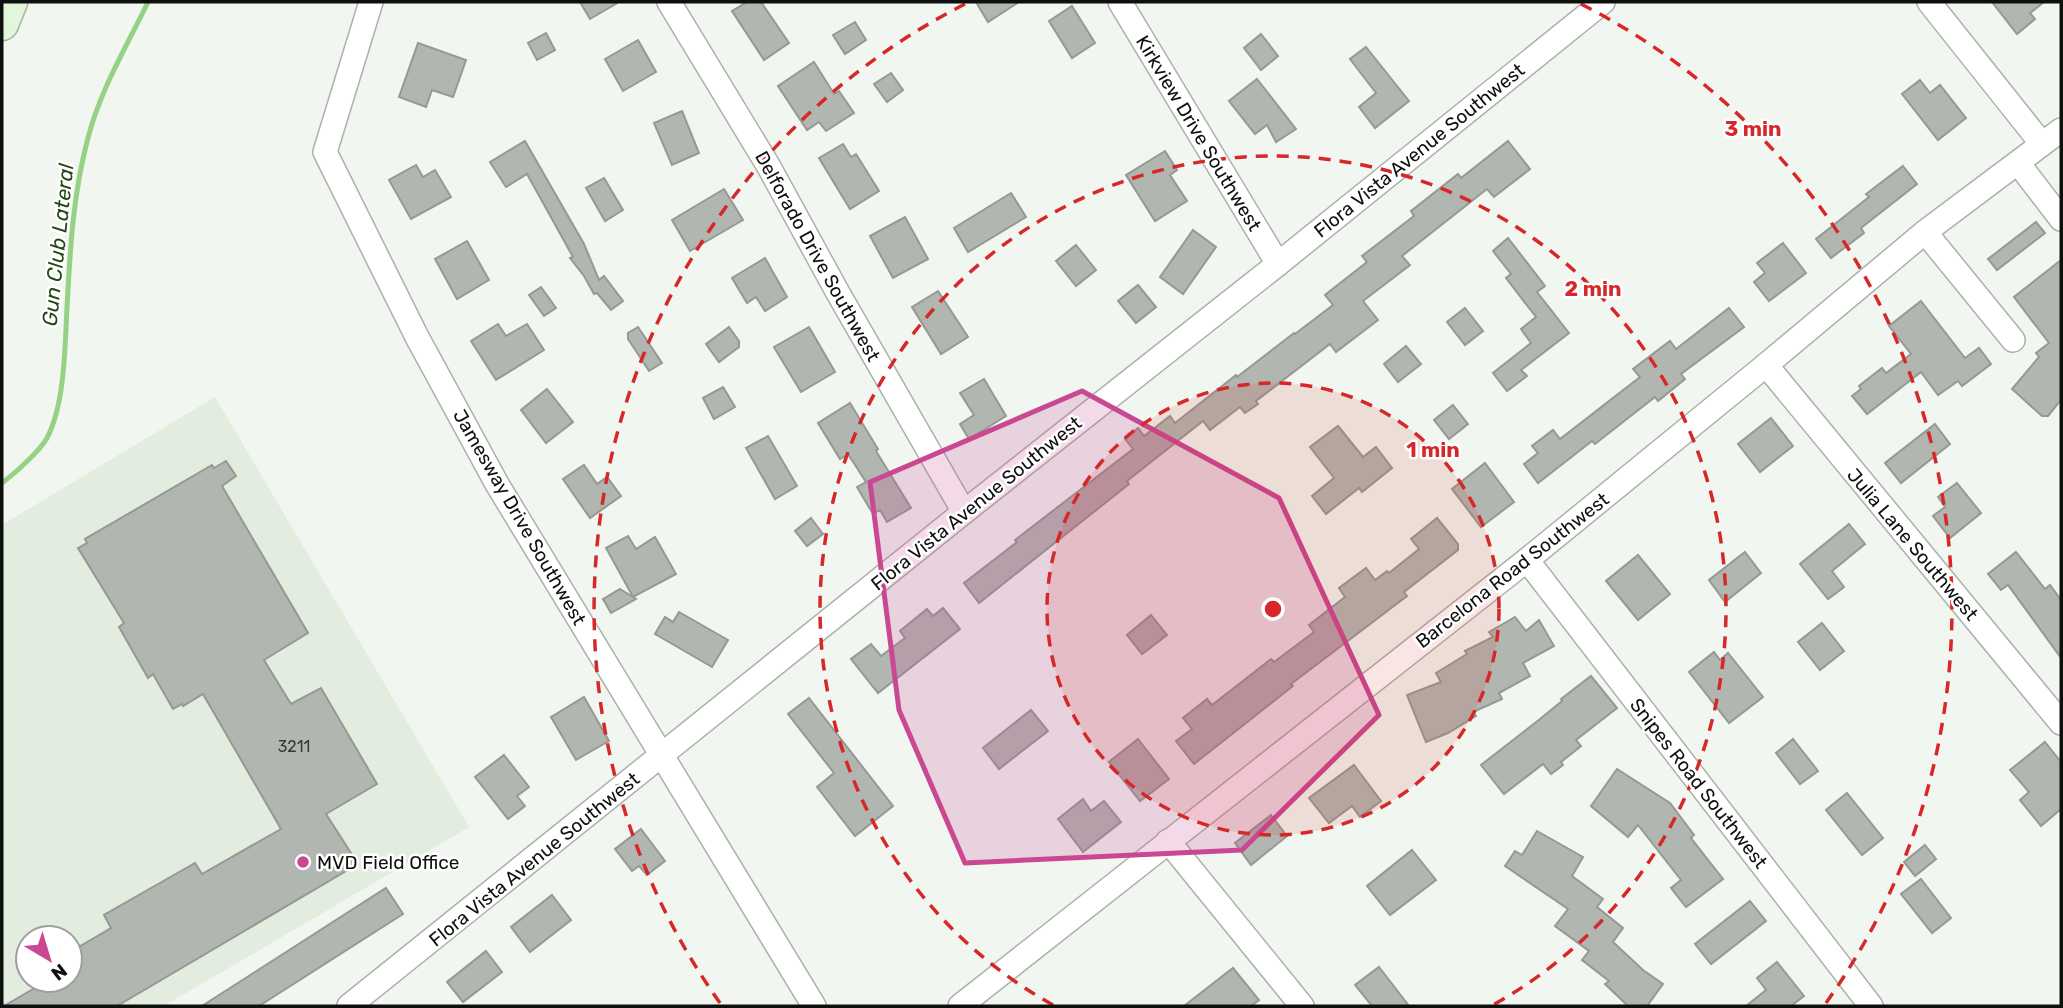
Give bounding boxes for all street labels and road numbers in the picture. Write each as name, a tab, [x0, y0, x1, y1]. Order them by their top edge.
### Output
street label: Kirkview Drive Southwest	[1131, 31, 1266, 236]
street label: Flora Vista Avenue Southwest	[1309, 58, 1530, 242]
street label: Delforado Drive Southwest	[750, 147, 885, 366]
street label: Jamesway Drive Southwest	[448, 405, 591, 630]
street label: Flora Vista Avenue Southwest	[866, 411, 1087, 595]
street label: Julia Lane Southwest	[1842, 464, 1983, 626]
street label: Barcelona Road Southwest	[1411, 487, 1614, 653]
street label: Snipes Road Southwest	[1625, 694, 1773, 873]
street label: Flora Vista Avenue Southwest	[424, 767, 645, 951]

